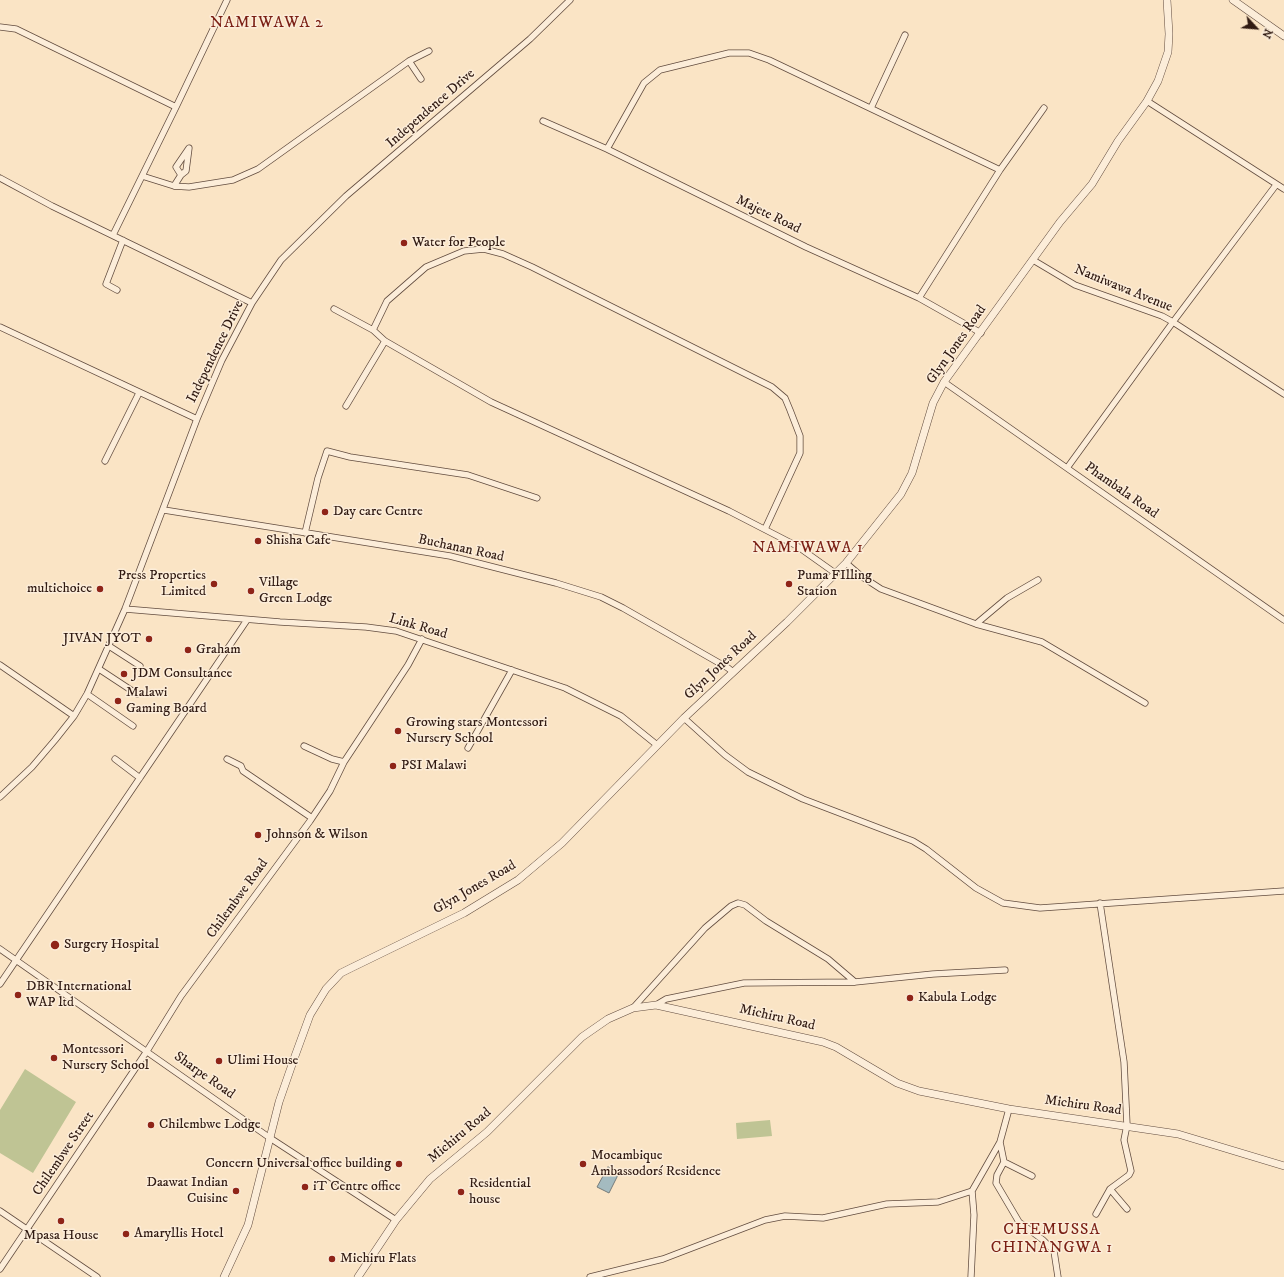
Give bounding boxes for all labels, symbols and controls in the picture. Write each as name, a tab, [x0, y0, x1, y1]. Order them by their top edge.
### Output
north arrow	[1236, 8, 1276, 48]
district label: NAMIWAWA 2	[210, 14, 324, 34]
text: N	[1259, 26, 1275, 40]
street label: Independence Drive	[383, 66, 479, 152]
street label: Majete Road	[733, 192, 803, 238]
place label: Water for People	[412, 235, 505, 251]
marker: Water for People	[399, 238, 409, 248]
street label: Namiwawa Avenue	[1071, 262, 1175, 316]
street label: Independence Drive	[184, 298, 248, 406]
street label: Glyn Jones Road	[924, 302, 990, 388]
street label: Phambala Road	[1081, 459, 1161, 523]
place label: Day care Centre	[333, 504, 423, 520]
marker: Day care Centre	[320, 507, 330, 517]
street label: Buchanan Road	[416, 532, 506, 566]
place label: Shisha Cafe	[266, 533, 331, 549]
marker: Shisha Cafe	[253, 536, 263, 546]
district label: NAMIWAWA 1	[752, 539, 864, 559]
place label: Press Properties Limited	[118, 568, 206, 600]
place label: Puma FIlling Station	[797, 568, 872, 600]
place label: Village Green Lodge	[259, 575, 332, 608]
marker: Press Properties Limited	[209, 579, 219, 589]
marker: Puma FIlling Station	[784, 579, 794, 589]
place label: multichoice	[27, 581, 92, 597]
marker: multichoice	[95, 584, 105, 594]
marker: Village Green Lodge	[246, 586, 256, 596]
street label: Link Road	[387, 611, 449, 643]
street label: Glyn Jones Road	[681, 628, 761, 704]
place label: JIVAN JYOT	[63, 631, 141, 647]
marker: JIVAN JYOT	[144, 634, 154, 644]
place label: Graham	[196, 642, 241, 658]
marker: Graham	[183, 645, 193, 655]
place label: JDM Consultance	[132, 666, 232, 682]
marker: JDM Consultance	[119, 669, 129, 679]
place label: Malawi Gaming Board	[126, 685, 207, 718]
marker: Malawi Gaming Board	[113, 696, 123, 706]
place label: Growing stars Montessori Nursery School	[406, 715, 547, 748]
marker: Growing stars Montessori Nursery School	[393, 726, 403, 736]
place label: PSI Malawi	[401, 758, 467, 774]
marker: PSI Malawi	[388, 761, 398, 771]
place label: Johnson & Wilson	[266, 827, 368, 843]
marker: Johnson & Wilson	[253, 830, 263, 840]
street label: Chilembwe Road	[204, 856, 272, 942]
street label: Glyn Jones Road	[431, 858, 519, 918]
place label: Surgery Hospital	[64, 937, 159, 953]
marker: Surgery Hospital	[49, 939, 61, 951]
place label: DBR International WAP ltd	[26, 979, 131, 1012]
marker: DBR International WAP ltd	[13, 990, 23, 1000]
place label: Kabula Lodge	[918, 990, 997, 1006]
marker: Kabula Lodge	[905, 993, 915, 1003]
street label: Michiru Road	[737, 1001, 817, 1035]
place label: Montessori Nursery School	[62, 1042, 149, 1074]
street label: Sharpe Road	[170, 1049, 238, 1103]
marker: Montessori Nursery School	[49, 1053, 59, 1063]
place label: Ulimi House	[227, 1053, 298, 1069]
marker: Ulimi House	[214, 1056, 224, 1066]
street label: Michiru Road	[1044, 1092, 1122, 1120]
street label: Michiru Road	[425, 1105, 495, 1167]
street label: Chilembwe Street	[30, 1109, 98, 1199]
place label: Chilembwe Lodge	[159, 1117, 260, 1133]
marker: Chilembwe Lodge	[146, 1120, 156, 1130]
place label: Mocambique Ambassodorś Residence	[591, 1148, 721, 1180]
place label: Concern Universal office building	[205, 1156, 391, 1172]
marker: Concern Universal office building	[394, 1159, 404, 1169]
marker: Mocambique Ambassodorś Residence	[578, 1159, 588, 1169]
place label: Daawat Indian Cuisine	[146, 1175, 228, 1208]
place label: Residential house	[469, 1176, 531, 1208]
place label: iT Centre office	[313, 1179, 401, 1195]
marker: iT Centre office	[300, 1182, 310, 1192]
marker: Daawat Indian Cuisine	[231, 1186, 241, 1196]
marker: Residential house	[456, 1187, 466, 1197]
marker: Mpasa House	[56, 1216, 66, 1226]
district label: CHEMUSSA CHINANGWA 1	[991, 1221, 1113, 1259]
place label: Amaryllis Hotel	[134, 1226, 224, 1242]
place label: Mpasa House	[24, 1228, 98, 1244]
marker: Amaryllis Hotel	[121, 1229, 131, 1239]
place label: Michiru Flats	[340, 1251, 416, 1267]
marker: Michiru Flats	[327, 1254, 337, 1264]

